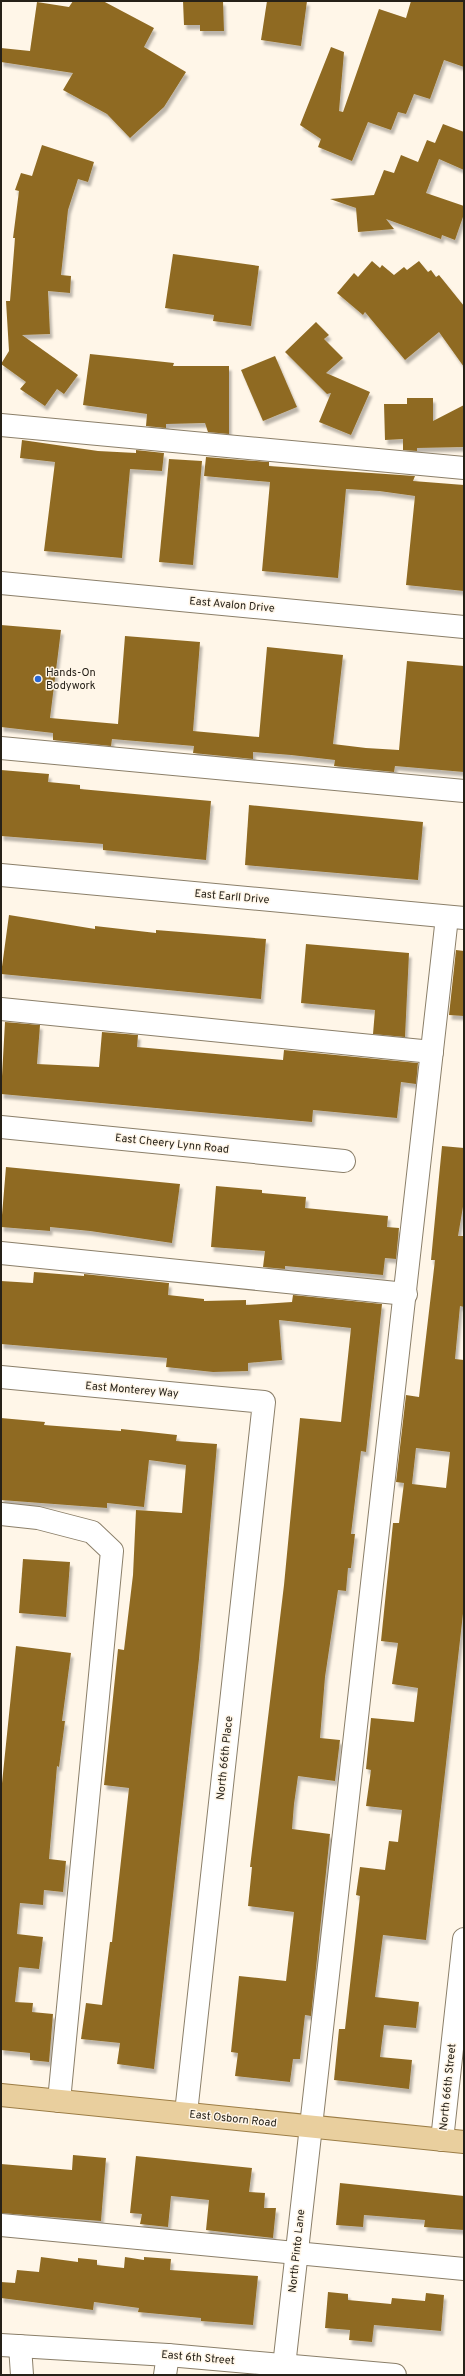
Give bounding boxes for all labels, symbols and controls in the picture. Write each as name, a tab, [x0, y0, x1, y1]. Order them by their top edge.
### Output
street label: East Avalon Drive	[189, 594, 275, 616]
place label: Hands-On Bodywork	[46, 666, 96, 693]
marker: Hands-On Bodywork	[33, 674, 43, 684]
street label: East Earll Drive	[194, 887, 270, 907]
street label: East Cheery Lynn Road	[114, 1131, 230, 1157]
street label: East Monterey Way	[85, 1379, 179, 1401]
street label: North 66th Place	[214, 1715, 236, 1801]
street label: North 66th Street	[436, 2043, 460, 2131]
street label: East Osborn Road	[189, 2107, 277, 2131]
street label: North Pinto Lane	[286, 2208, 308, 2293]
street label: East 6th Street	[161, 2348, 235, 2368]

